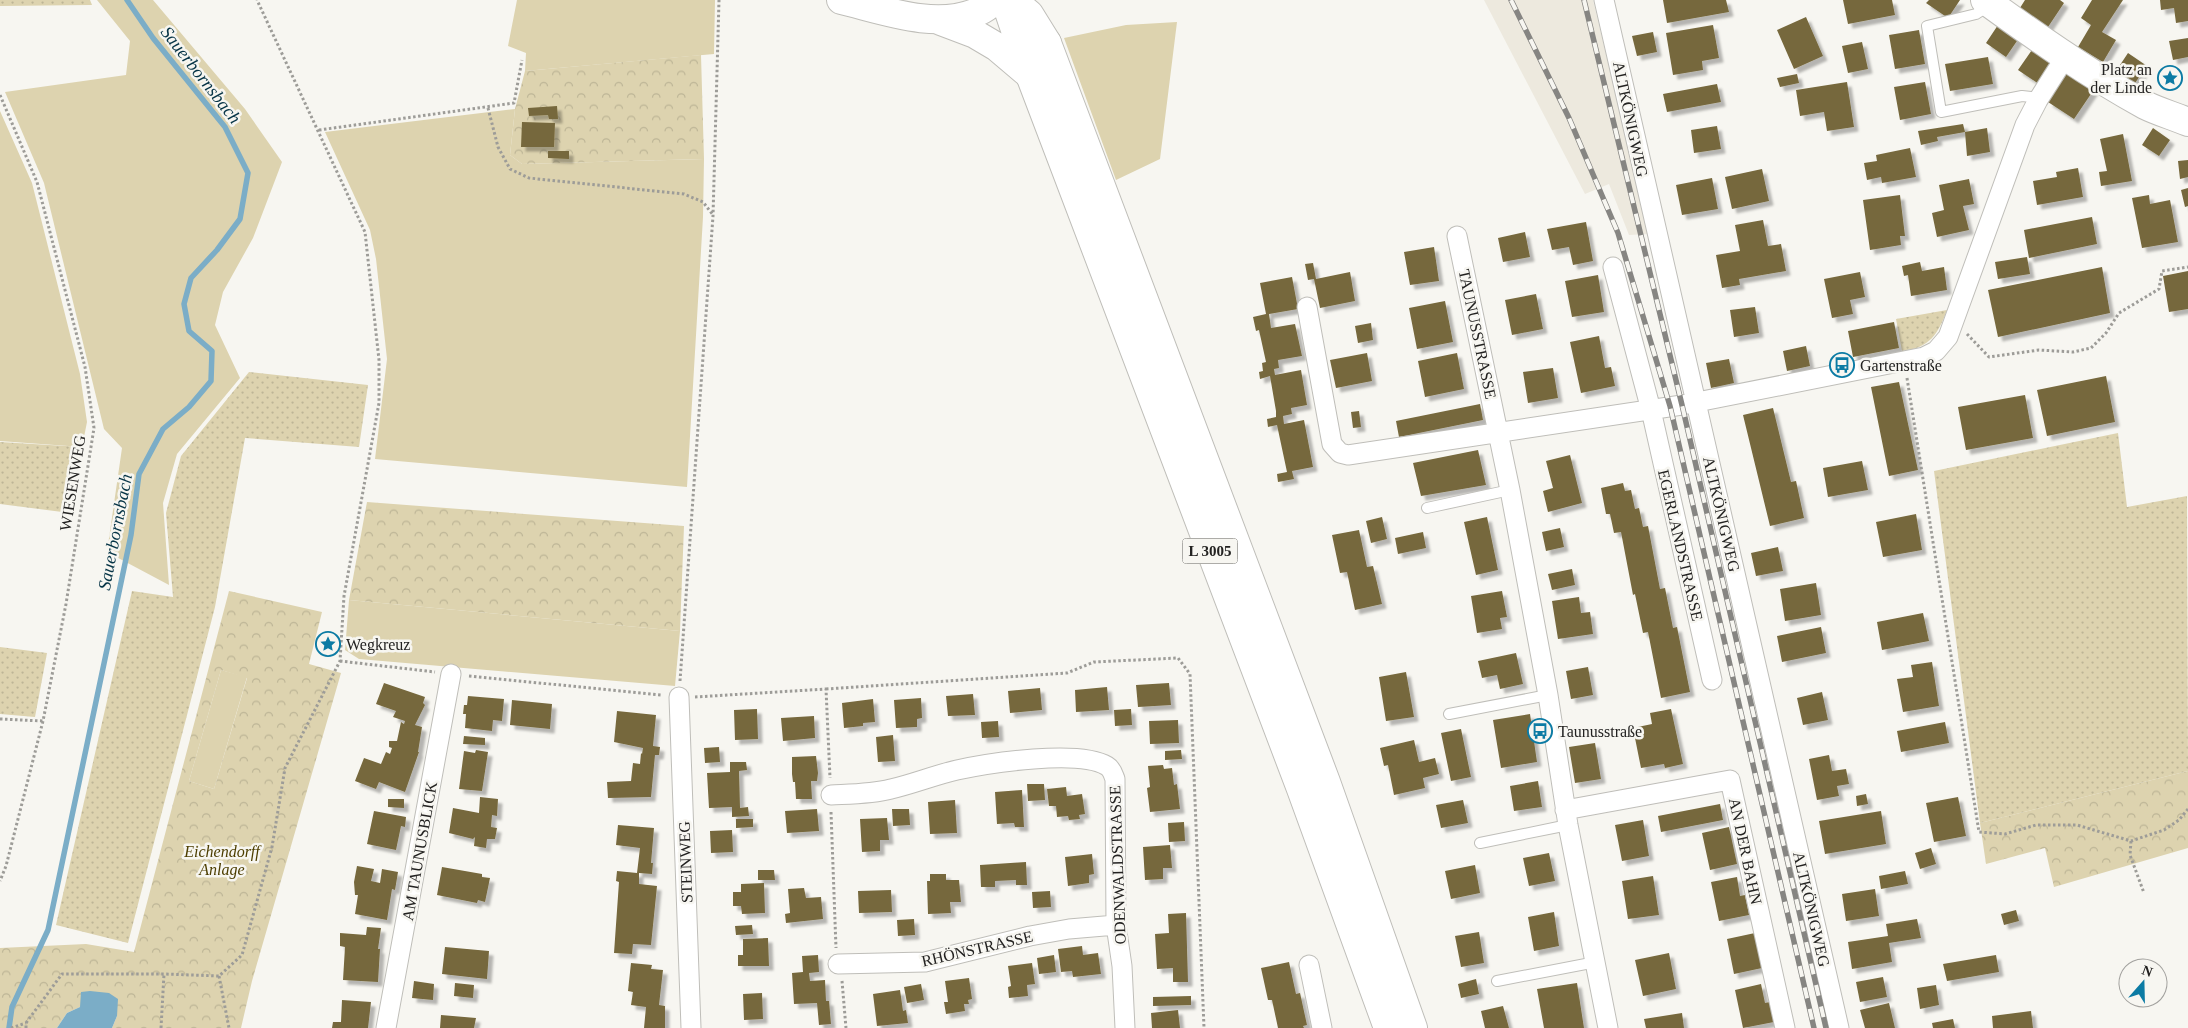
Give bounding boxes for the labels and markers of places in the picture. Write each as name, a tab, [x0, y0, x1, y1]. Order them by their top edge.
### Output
place label: Platz an der Linde	[2090, 61, 2152, 96]
place icon: Platz an der Linde	[2157, 65, 2183, 91]
bus stop icon: Gartenstraße	[1829, 352, 1855, 378]
place label: Gartenstraße	[1860, 357, 1942, 374]
place icon: Wegkreuz	[315, 631, 341, 657]
place label: Wegkreuz	[346, 636, 410, 654]
bus stop icon: Taunusstraße	[1527, 718, 1553, 744]
place label: Taunusstraße	[1558, 723, 1642, 740]

